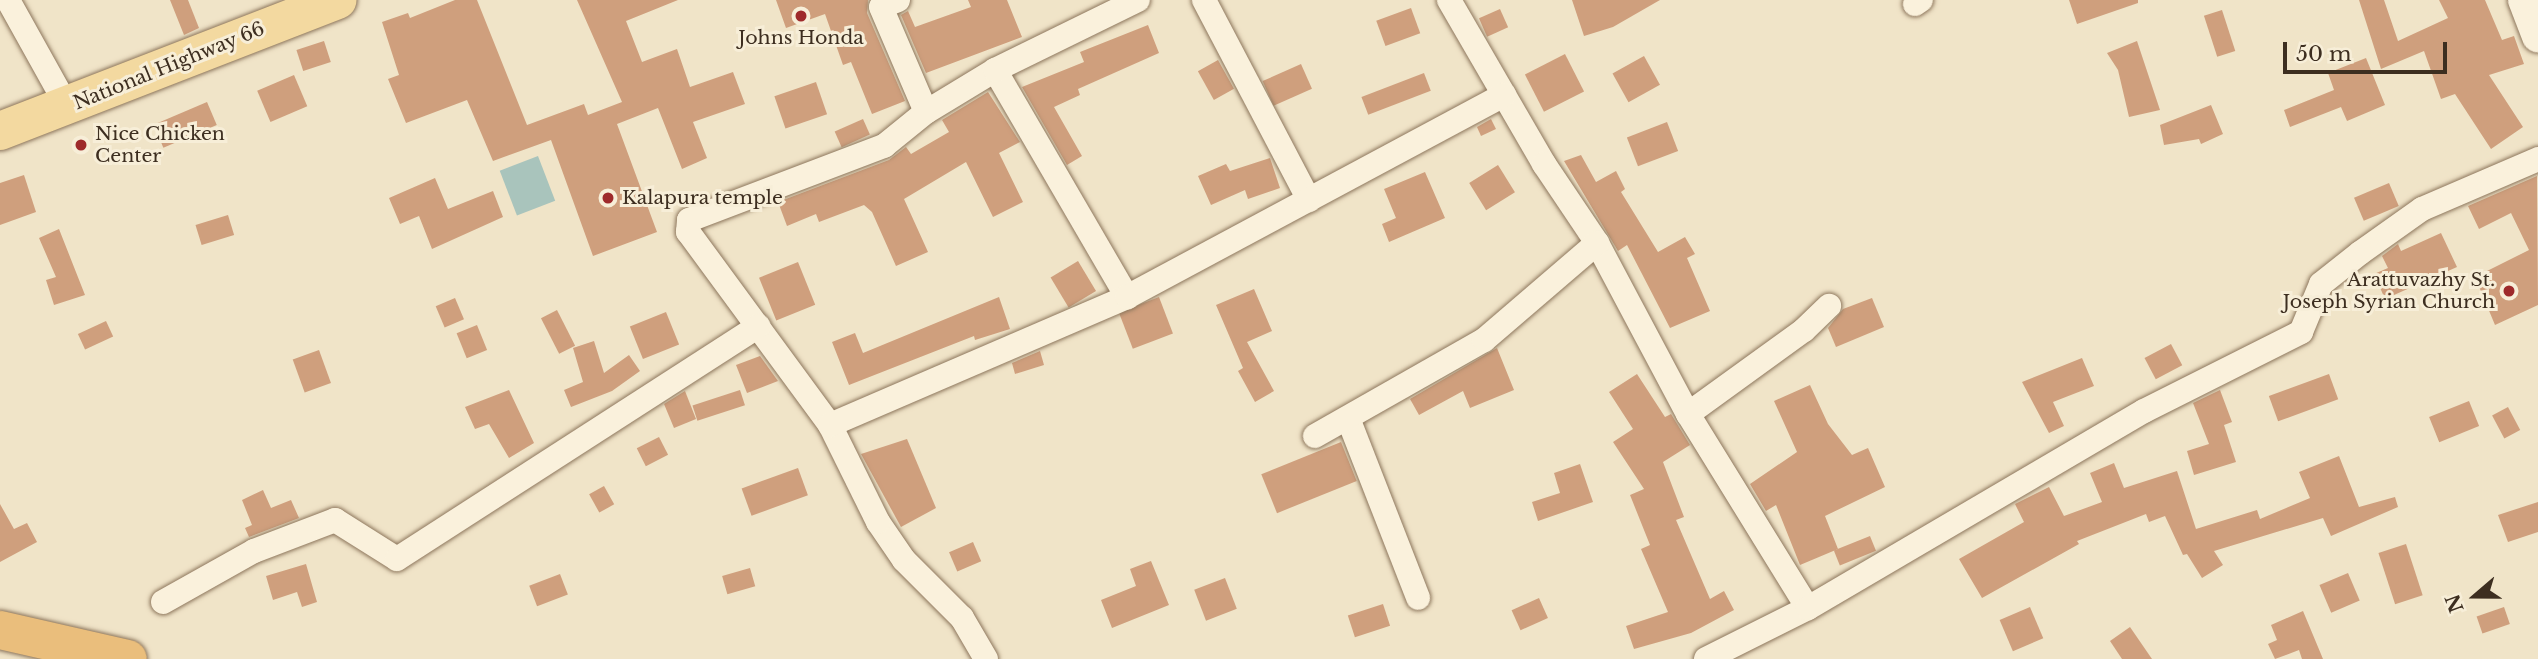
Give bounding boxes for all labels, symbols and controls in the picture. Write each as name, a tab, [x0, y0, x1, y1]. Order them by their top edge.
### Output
marker: Johns Honda	[793, 8, 809, 24]
street label: National Highway 66	[70, 17, 268, 115]
place label: Johns Honda	[738, 27, 864, 49]
scale bar	[2286, 28, 2450, 72]
text: 50 m	[2296, 41, 2351, 67]
place label: Nice Chicken Center	[95, 123, 225, 167]
marker: Nice Chicken Center	[73, 137, 89, 153]
place label: Kalapura temple	[622, 187, 783, 209]
marker: Kalapura temple	[600, 190, 616, 206]
place label: Arattuvazhy St. Joseph Syrian Church	[2283, 269, 2495, 313]
marker: Arattuvazhy St. Joseph Syrian Church	[2501, 283, 2517, 299]
north arrow	[2440, 561, 2510, 631]
text: N	[2441, 591, 2469, 616]

